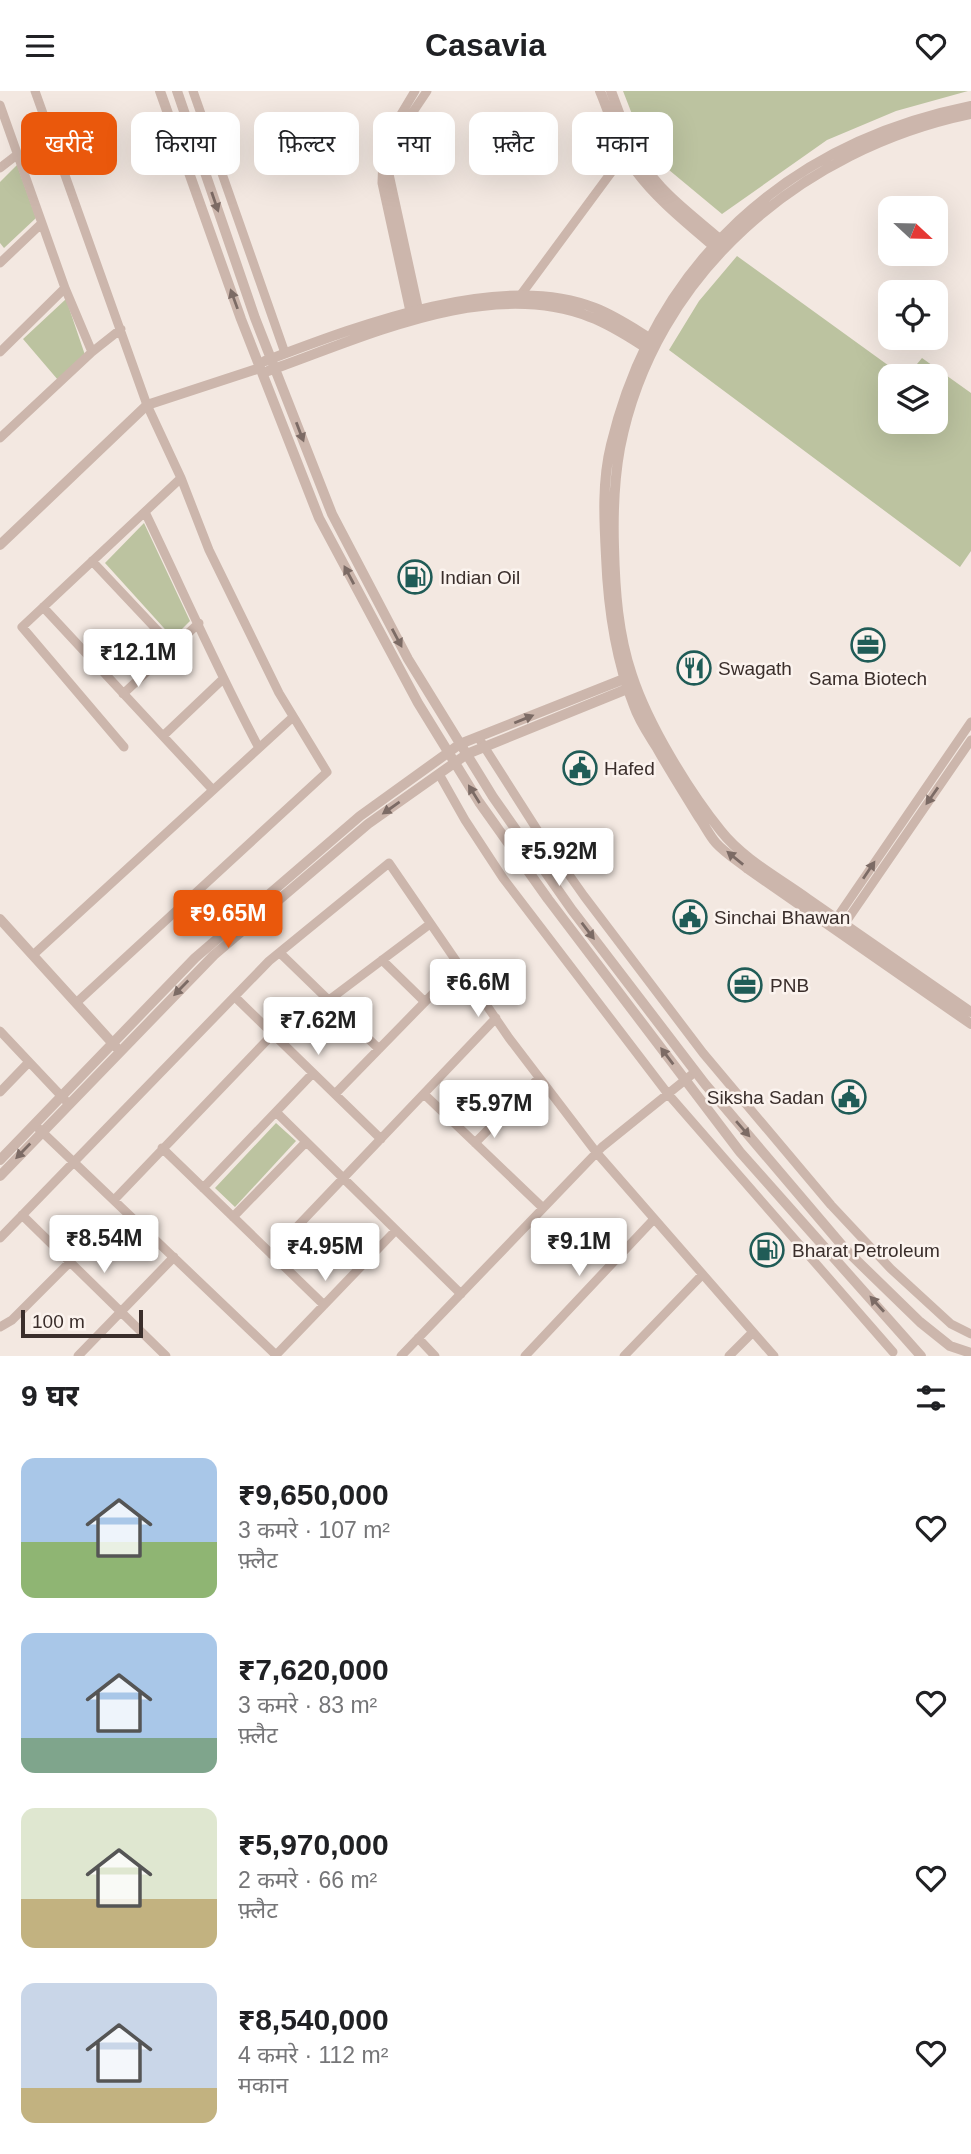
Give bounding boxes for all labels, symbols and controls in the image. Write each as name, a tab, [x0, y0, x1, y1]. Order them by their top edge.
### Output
icon: menu	[21, 27, 59, 65]
text: Casavia	[425, 27, 546, 63]
icon: heart	[912, 27, 950, 65]
chip: खरीदें	[21, 112, 117, 175]
chip: किराया	[131, 112, 240, 175]
chip: फ़िल्टर	[254, 112, 359, 175]
chip: नया	[373, 112, 455, 175]
chip: फ़्लैट	[469, 112, 558, 175]
chip: मकान	[572, 112, 673, 175]
one-way arrow	[210, 192, 221, 213]
north arrow	[878, 196, 948, 266]
map controls	[878, 196, 948, 434]
button: locate	[878, 280, 948, 350]
one-way arrow	[228, 289, 239, 310]
button: layers	[878, 364, 948, 434]
one-way arrow	[294, 422, 305, 443]
fuel station icon: Indian Oil	[396, 558, 434, 596]
one-way arrow	[343, 565, 355, 585]
place label: Indian Oil	[440, 567, 520, 588]
office icon: Sama Biotech	[849, 626, 887, 664]
one-way arrow	[391, 628, 403, 647]
pin: ₹12.1M	[81, 629, 195, 689]
text: ₹12.1M	[99, 639, 177, 665]
restaurant icon: Swagath	[675, 649, 713, 687]
place label: Swagath	[718, 658, 792, 679]
place label: Sama Biotech	[809, 668, 927, 689]
one-way arrow	[513, 713, 534, 724]
public building icon: Hafed	[561, 749, 599, 787]
place label: Hafed	[604, 758, 655, 779]
one-way arrow	[467, 784, 480, 803]
one-way arrow	[926, 787, 939, 806]
one-way arrow	[382, 801, 400, 815]
pin: ₹5.92M	[502, 829, 616, 888]
text: ₹5.92M	[520, 838, 598, 864]
one-way arrow	[726, 851, 744, 866]
one-way arrow	[862, 861, 876, 879]
pin: ₹9.65M	[171, 891, 285, 950]
public building icon: Sinchai Bhawan	[671, 898, 709, 936]
text: ₹9.65M	[189, 900, 267, 926]
place label: Sinchai Bhawan	[714, 907, 850, 928]
one-way arrow	[580, 921, 595, 939]
pin: ₹6.6M	[429, 960, 527, 1019]
office icon: PNB	[726, 966, 764, 1004]
text: ₹6.6M	[446, 969, 510, 995]
place label: PNB	[770, 975, 809, 996]
one-way arrow	[173, 979, 190, 996]
pin: ₹7.62M	[261, 997, 375, 1057]
text: ₹7.62M	[279, 1007, 357, 1033]
one-way arrow	[660, 1047, 674, 1065]
public building icon: Siksha Sadan	[830, 1078, 868, 1116]
pin: ₹5.97M	[437, 1081, 551, 1140]
place label: Siksha Sadan	[707, 1087, 824, 1108]
text: ₹5.97M	[455, 1090, 533, 1116]
one-way arrow	[735, 1120, 751, 1138]
one-way arrow	[15, 1143, 32, 1160]
pin: ₹8.54M	[47, 1215, 161, 1275]
pin: ₹9.1M	[530, 1219, 628, 1278]
pin: ₹4.95M	[268, 1223, 382, 1283]
text: ₹8.54M	[65, 1225, 143, 1251]
text: ₹9.1M	[547, 1228, 611, 1254]
fuel station icon: Bharat Petroleum	[748, 1231, 786, 1269]
text: ₹4.95M	[286, 1233, 364, 1259]
place label: Bharat Petroleum	[792, 1240, 940, 1261]
one-way arrow	[869, 1295, 885, 1313]
scale bar	[21, 1307, 144, 1339]
text: 100 m	[32, 1311, 85, 1332]
text: 9 घर	[21, 1379, 79, 1412]
icon: filters	[912, 1379, 950, 1417]
text: ₹9,650,000	[238, 1478, 389, 1511]
icon: home	[77, 1486, 161, 1570]
icon: heart	[912, 1509, 950, 1547]
text: 3 कमरे · 107 m²	[238, 1517, 390, 1543]
text: फ़्लैट	[238, 1547, 278, 1573]
text: ₹7,620,000	[238, 1653, 389, 1686]
icon: home	[77, 1661, 161, 1745]
icon: heart	[912, 1684, 950, 1722]
text: 3 कमरे · 83 m²	[238, 1692, 377, 1718]
text: फ़्लैट	[238, 1722, 278, 1748]
text: ₹5,970,000	[238, 1828, 389, 1861]
icon: home	[77, 1836, 161, 1920]
icon: heart	[912, 1859, 950, 1897]
text: 2 कमरे · 66 m²	[238, 1867, 377, 1893]
text: फ़्लैट	[238, 1897, 278, 1923]
text: ₹8,540,000	[238, 2003, 389, 2036]
icon: home	[77, 2011, 161, 2095]
icon: heart	[912, 2034, 950, 2072]
text: 4 कमरे · 112 m²	[238, 2042, 388, 2068]
text: मकान	[238, 2072, 288, 2098]

